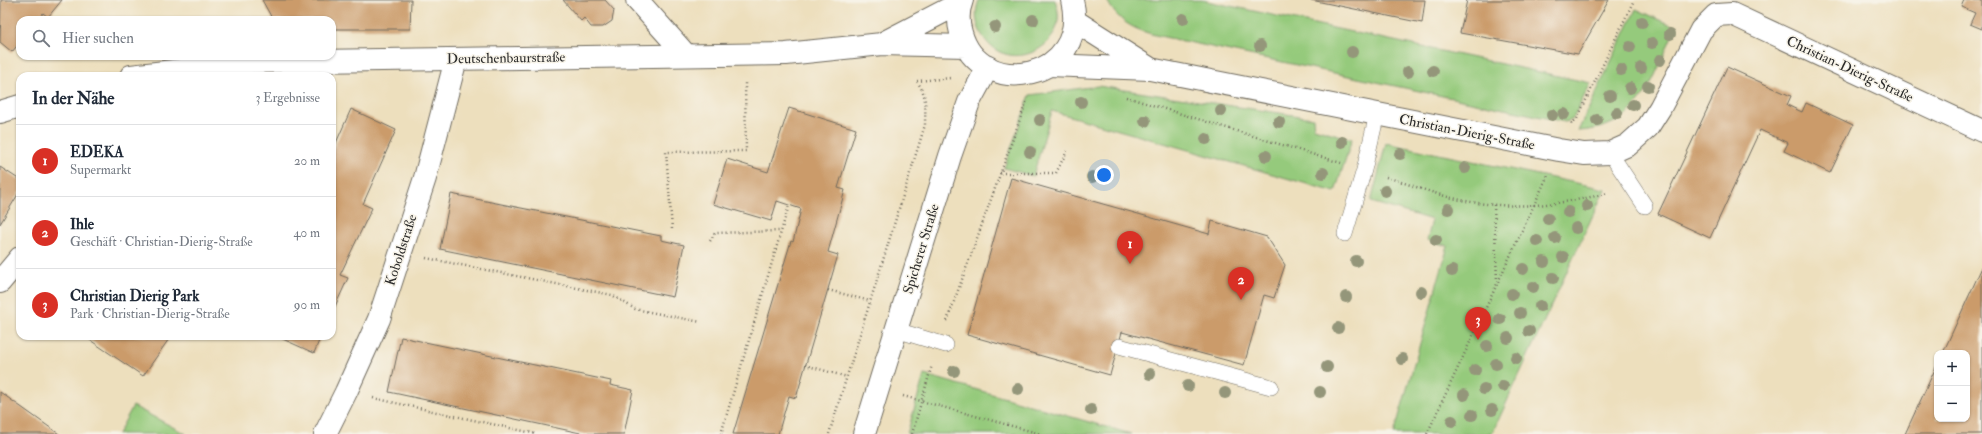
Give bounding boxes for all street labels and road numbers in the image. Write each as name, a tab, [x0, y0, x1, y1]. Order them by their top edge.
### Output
street label: Christian-Dierig-Straße	[1784, 32, 1916, 106]
street label: Deutschenbaurstraße	[447, 48, 566, 68]
street label: Christian-Dierig-Straße	[1398, 111, 1536, 154]
street label: Spicherer Straße	[899, 202, 944, 296]
street label: Koboldstraße	[381, 212, 421, 288]

